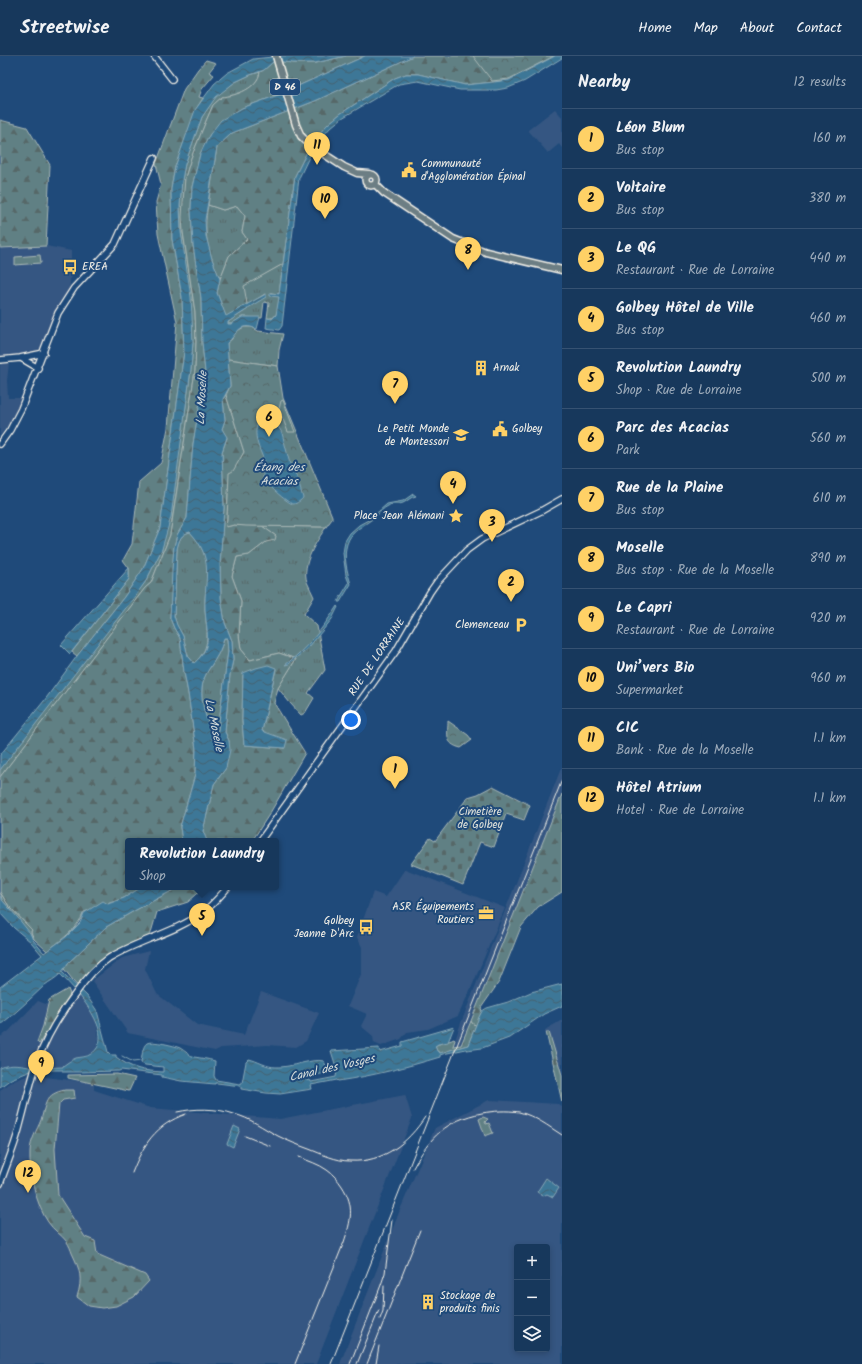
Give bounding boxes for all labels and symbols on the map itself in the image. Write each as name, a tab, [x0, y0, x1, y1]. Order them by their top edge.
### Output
road number: D 46	[270, 79, 300, 95]
pin: 11	[304, 132, 330, 165]
place label: Communauté d'Agglomération Épinal	[421, 155, 526, 186]
public building icon: Communauté d'Agglomération Épinal	[400, 161, 418, 179]
pin: 10	[312, 186, 338, 219]
pin: 8	[455, 237, 481, 270]
bus stop icon: EREA	[61, 258, 79, 276]
place label: EREA	[82, 258, 108, 276]
building icon: Arnak	[472, 359, 490, 377]
place label: Arnak	[493, 359, 520, 377]
water label: La Moselle	[191, 369, 213, 425]
pin: 7	[382, 371, 408, 404]
pin: 6	[256, 404, 282, 437]
place label: Le Petit Monde de Montessori	[377, 420, 449, 451]
public building icon: Golbey	[491, 420, 509, 438]
place label: Golbey	[512, 420, 543, 438]
school or university icon: Le Petit Monde de Montessori	[452, 426, 470, 444]
water label: Étang des Acacias	[254, 458, 306, 491]
pin: 4	[440, 471, 466, 504]
place label: Place Jean Alémani	[354, 507, 444, 525]
place icon: Place Jean Alémani	[447, 507, 465, 525]
pin: 3	[479, 509, 505, 542]
pin: 2	[498, 569, 524, 602]
street label: RUE DE LORRAINE	[344, 614, 410, 700]
place label: Clemenceau	[455, 616, 510, 634]
parking icon: Clemenceau	[512, 616, 530, 634]
water label: La Moselle	[199, 697, 229, 755]
your location	[341, 710, 361, 730]
pin: 1	[382, 756, 408, 789]
park label: Cimetière de Golbey	[457, 803, 503, 834]
place label: ASR Équipements Routiers	[392, 898, 474, 929]
pin: 5	[189, 903, 215, 936]
office icon: ASR Équipements Routiers	[477, 904, 495, 922]
place label: Golbey Jeanne D'Arc	[294, 912, 355, 943]
bus stop icon: Golbey Jeanne D'Arc	[357, 918, 375, 936]
water label: Canal des Vosges	[287, 1049, 378, 1087]
pin: 9	[28, 1050, 54, 1083]
pin: 12	[15, 1160, 41, 1193]
place label: Stockage de produits finis	[439, 1287, 500, 1318]
building icon: Stockage de produits finis	[419, 1293, 437, 1311]

